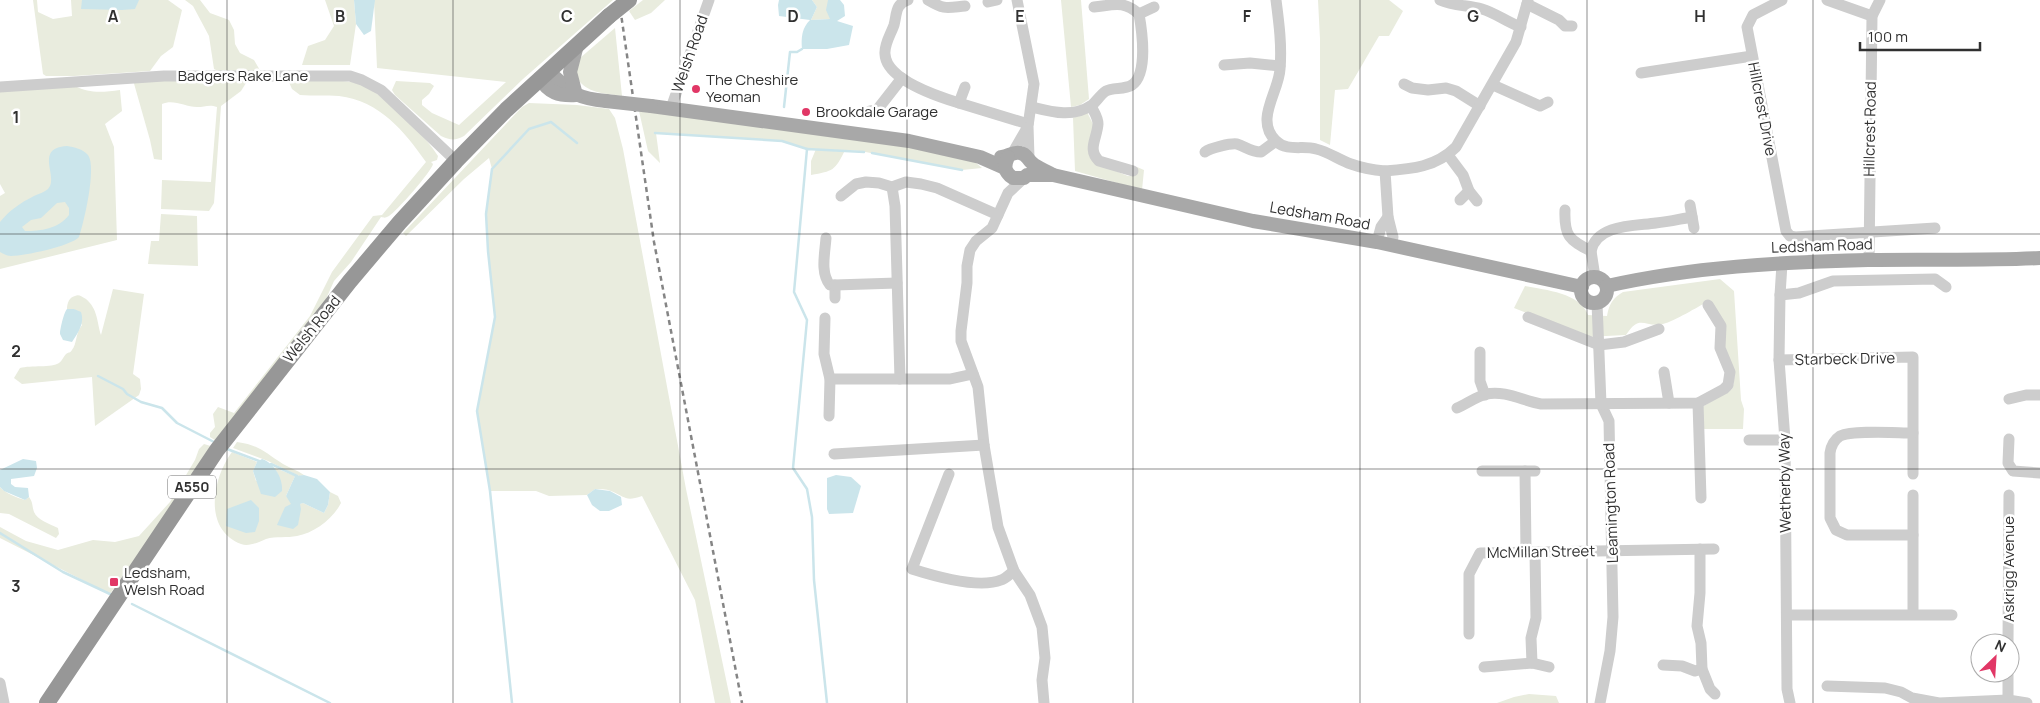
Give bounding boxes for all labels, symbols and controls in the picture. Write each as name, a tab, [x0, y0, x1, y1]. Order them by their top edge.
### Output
text: A	[108, 5, 119, 27]
text: B	[335, 5, 345, 27]
text: C	[561, 5, 573, 27]
text: D	[787, 5, 799, 27]
text: E	[1015, 5, 1025, 27]
text: F	[1243, 5, 1252, 27]
text: G	[1467, 5, 1479, 27]
text: H	[1694, 5, 1706, 27]
street label: Welsh Road	[666, 12, 713, 95]
scale bar	[1860, 20, 1980, 52]
text: 100 m	[1868, 26, 1908, 47]
street label: Hillcrest Drive	[1743, 60, 1782, 158]
street label: Badgers Rake Lane	[178, 65, 308, 86]
place label: The Cheshire Yeoman	[706, 69, 799, 107]
street label: Hillcrest Road	[1858, 81, 1881, 177]
marker: The Cheshire Yeoman	[690, 83, 702, 95]
place label: Brookdale Garage	[816, 101, 938, 122]
text: 1	[12, 106, 20, 128]
marker: Brookdale Garage	[800, 106, 812, 118]
street label: Ledsham Road	[1268, 196, 1372, 235]
street label: Ledsham Road	[1771, 233, 1873, 258]
street label: Welsh Road	[278, 291, 345, 367]
text: 2	[11, 340, 21, 362]
street label: Starbeck Drive	[1795, 347, 1896, 370]
street label: Wetherby Way	[1773, 433, 1796, 533]
street label: Leamington Road	[1598, 442, 1623, 564]
road number: A550	[168, 476, 216, 498]
street label: Askrigg Avenue	[1998, 516, 2019, 622]
street label: McMillan Street	[1487, 540, 1595, 563]
place label: Ledsham, Welsh Road	[124, 562, 205, 600]
text: 3	[11, 575, 21, 597]
marker: Ledsham, Welsh Road	[108, 576, 120, 588]
north arrow	[1970, 633, 2020, 683]
text: N	[1992, 635, 2009, 657]

